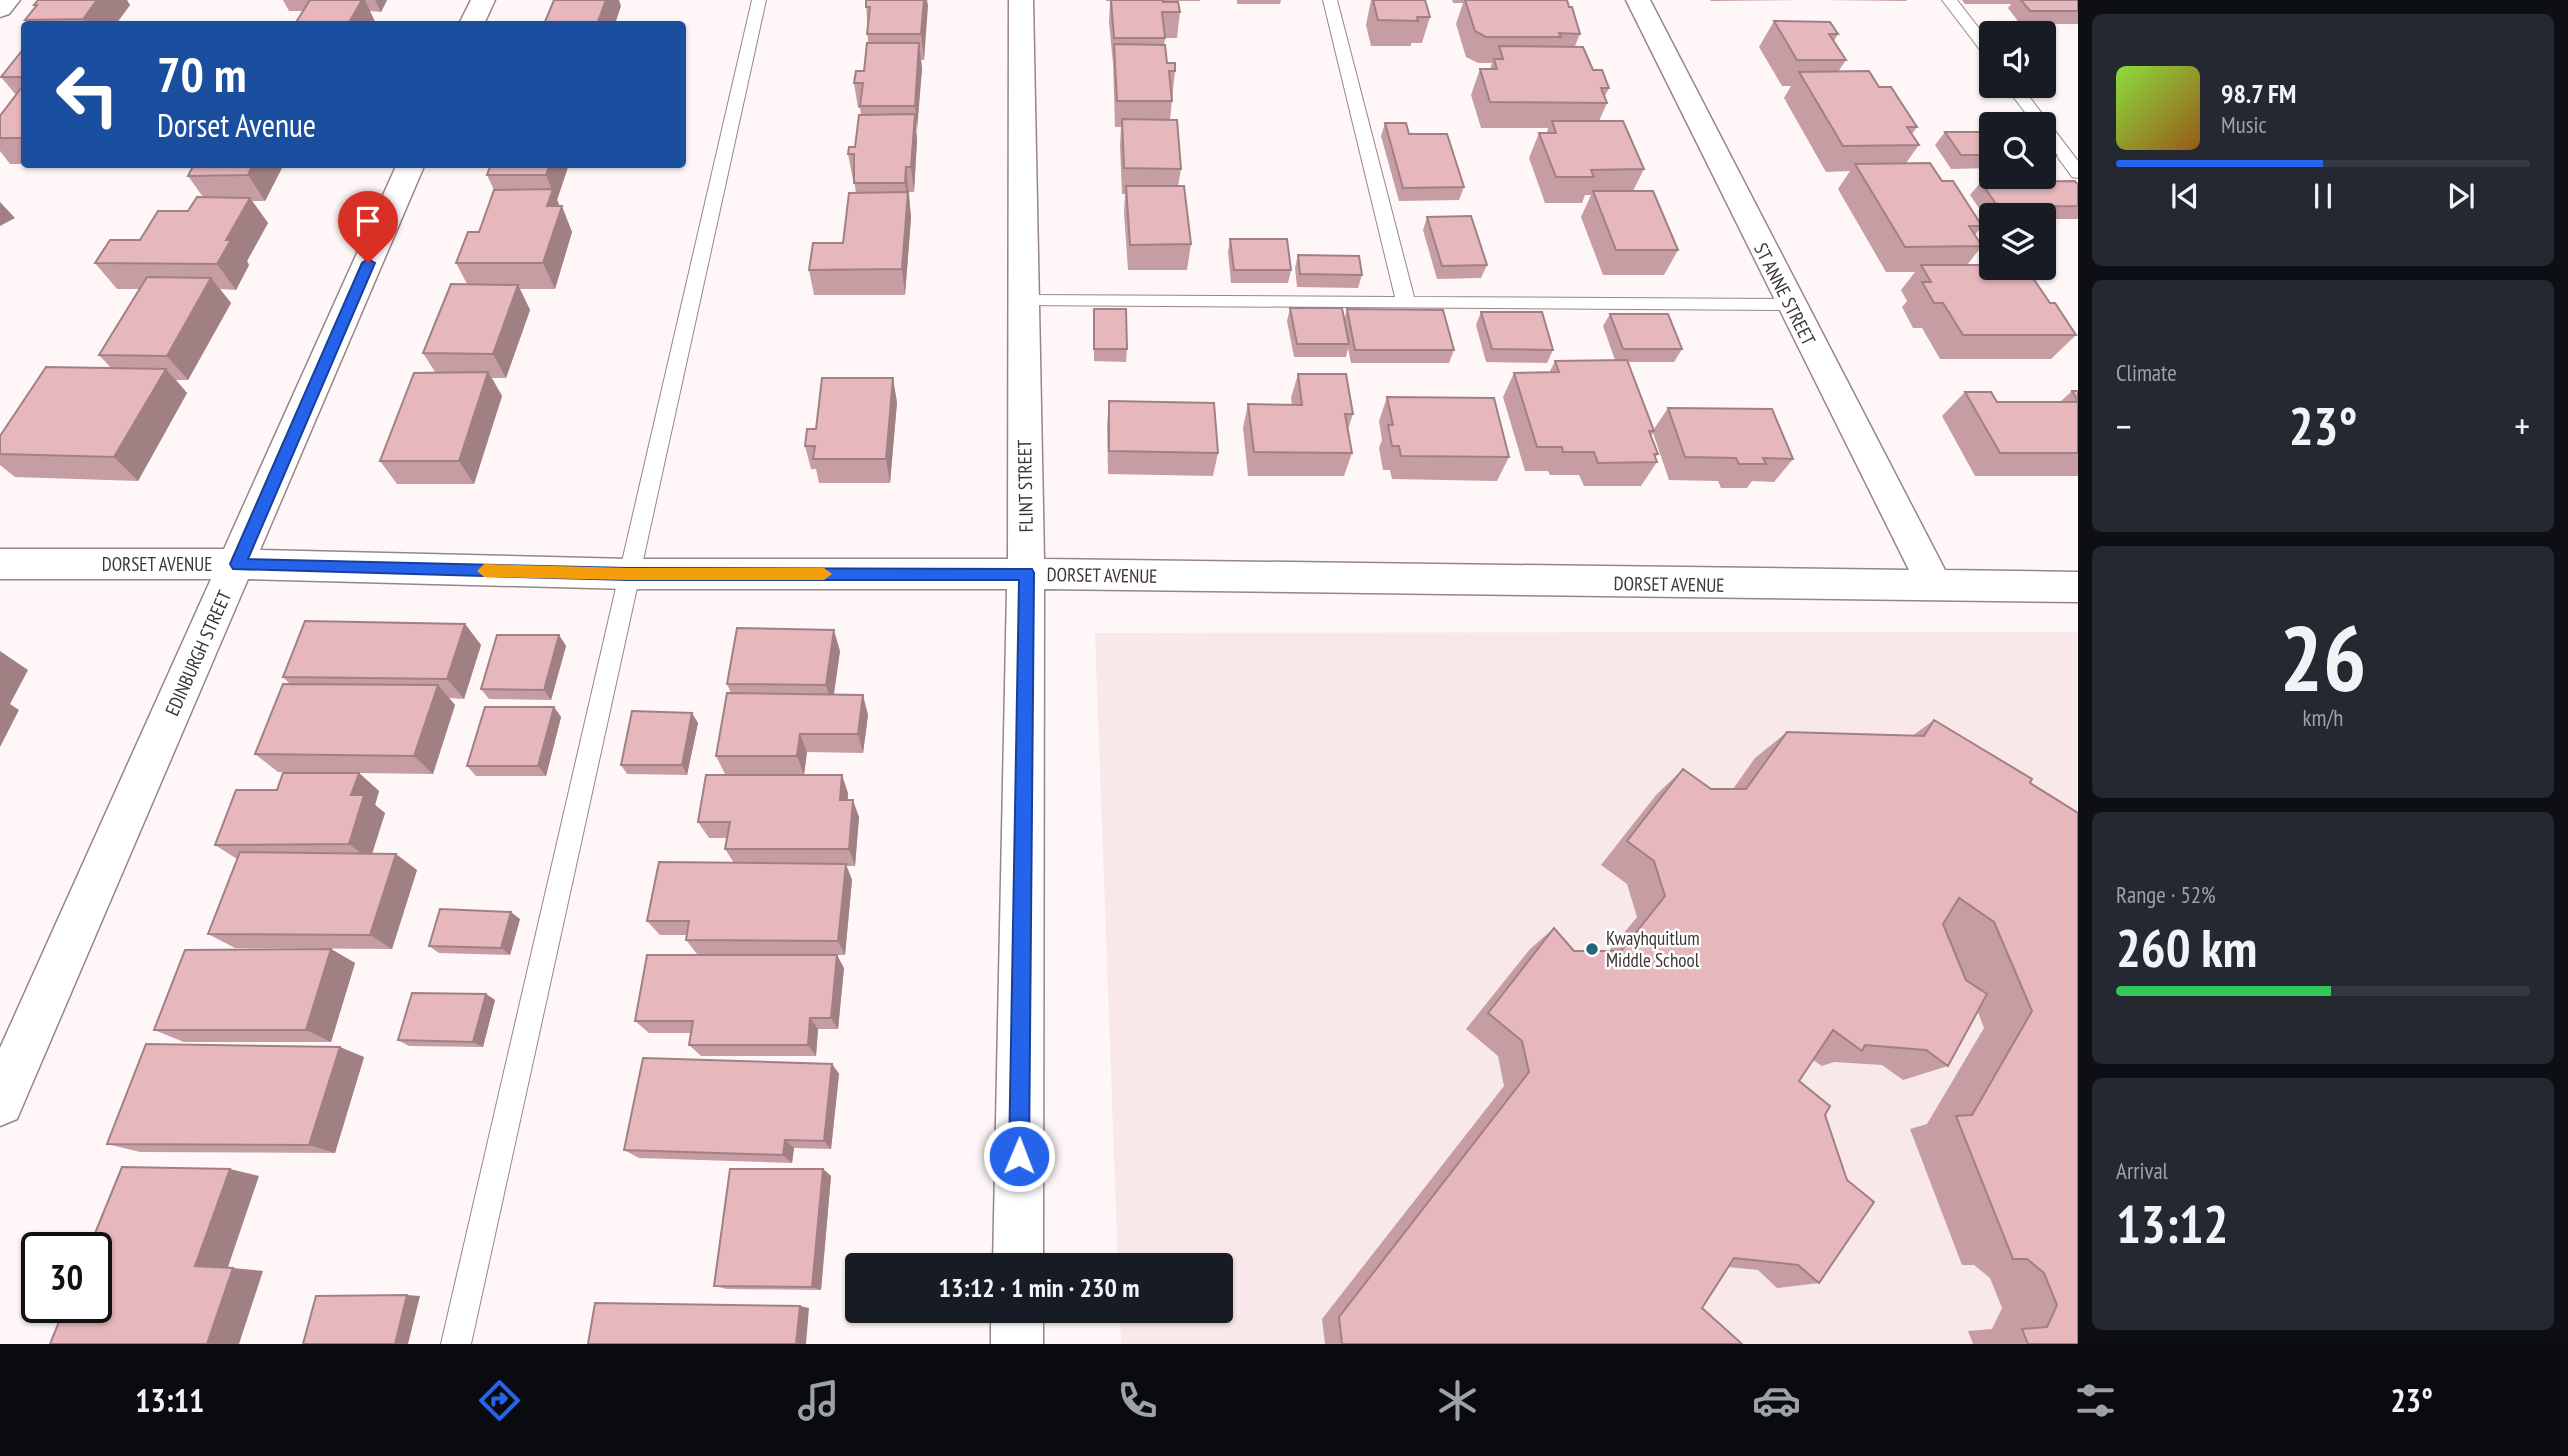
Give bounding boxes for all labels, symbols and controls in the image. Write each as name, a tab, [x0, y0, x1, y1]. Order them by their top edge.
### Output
map controls	[1979, 21, 2056, 280]
button: sound	[1979, 21, 2056, 98]
text: 70 m	[157, 42, 246, 106]
icon: left	[42, 49, 133, 140]
text: 98.7 FM	[2221, 77, 2296, 110]
text: Dorset Avenue	[157, 104, 316, 146]
text: Music	[2221, 110, 2267, 139]
button: search	[1979, 112, 2056, 189]
icon: previous	[2166, 177, 2204, 215]
icon: pause	[2304, 177, 2342, 215]
icon: next	[2442, 177, 2480, 215]
pin	[338, 191, 398, 263]
icon: arrive	[349, 202, 387, 240]
button: layers	[1979, 203, 2056, 280]
street label: ST ANNE STREET	[1749, 239, 1821, 350]
text: Climate	[2116, 358, 2177, 387]
text: 23°	[2289, 392, 2357, 459]
text: −	[2116, 401, 2132, 450]
text: +	[2514, 401, 2530, 450]
street label: FLINT STREET	[1012, 439, 1038, 533]
street label: DORSET AVENUE	[102, 552, 212, 576]
street label: DORSET AVENUE	[1046, 562, 1158, 588]
street label: DORSET AVENUE	[1613, 571, 1725, 597]
street label: EDINBURGH STREET	[160, 586, 236, 719]
text: 26	[2280, 598, 2367, 716]
text: km/h	[2303, 703, 2343, 732]
text: Range · 52%	[2116, 880, 2216, 909]
text: 260 km	[2116, 914, 2257, 981]
place label: Kwayhquitlum Middle School	[1606, 926, 1700, 972]
marker: Kwayhquitlum Middle School	[1584, 941, 1600, 957]
position arrow	[982, 1119, 1056, 1193]
text: Arrival	[2116, 1156, 2168, 1185]
text: 13:12	[2116, 1190, 2228, 1257]
speed limit sign: 30	[21, 1232, 112, 1323]
text: 13:12 · 1 min · 230 m	[939, 1271, 1139, 1304]
icon: directions	[475, 1376, 524, 1425]
icon: music	[794, 1376, 843, 1425]
icon: phone	[1113, 1376, 1162, 1425]
icon: climate	[1433, 1376, 1482, 1425]
icon: car	[1752, 1376, 1801, 1425]
icon: filters	[2071, 1376, 2120, 1425]
text: 13:11	[135, 1379, 204, 1421]
text: 23°	[2391, 1379, 2433, 1421]

